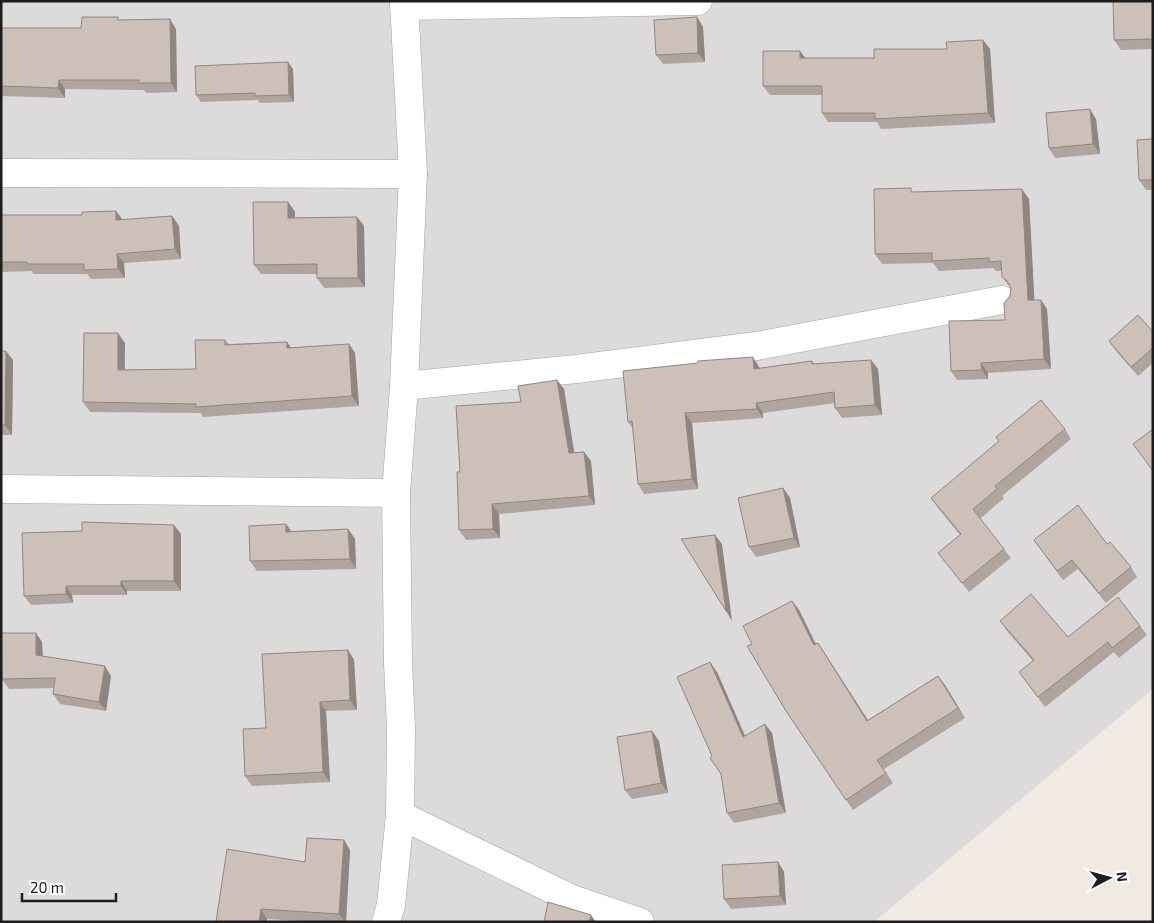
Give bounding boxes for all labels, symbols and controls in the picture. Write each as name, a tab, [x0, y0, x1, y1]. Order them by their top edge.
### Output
north arrow	[1084, 853, 1134, 903]
scale bar	[22, 870, 116, 902]
text: N	[1113, 871, 1131, 883]
text: 20 m	[30, 878, 64, 896]

